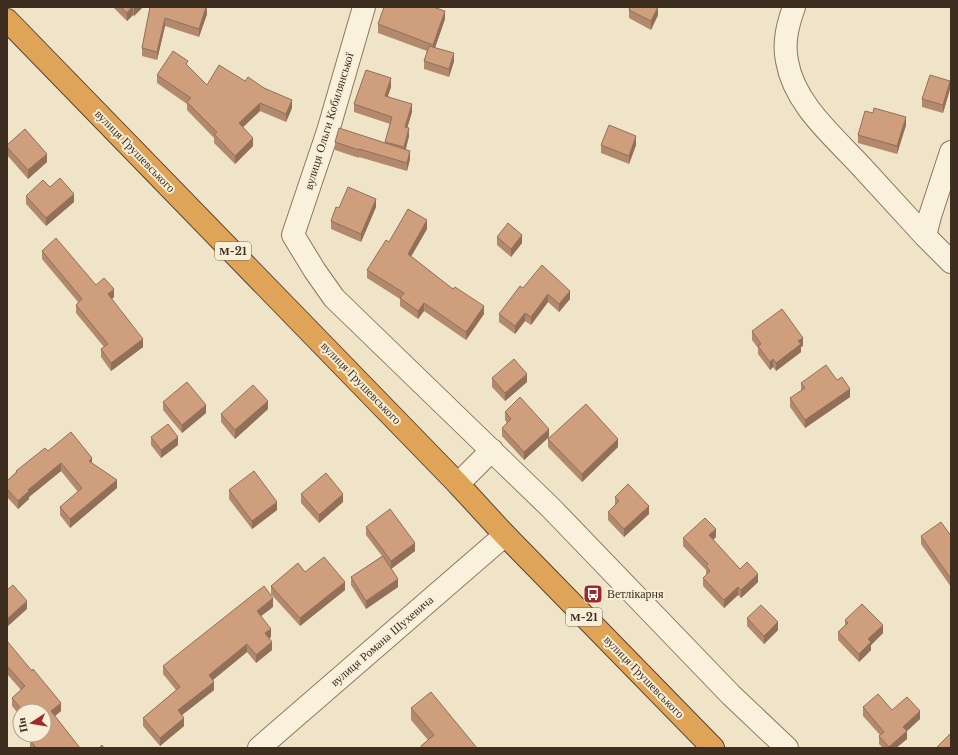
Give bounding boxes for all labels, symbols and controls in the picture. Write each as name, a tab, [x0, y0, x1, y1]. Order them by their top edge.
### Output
street label: вулиця Ольги Кобилянської	[300, 50, 357, 191]
street label: вулиця Грушевського	[92, 106, 179, 195]
road number: М-21	[215, 242, 251, 260]
street label: вулиця Грушевського	[318, 338, 405, 427]
bus stop icon: Ветлікарня	[582, 583, 604, 605]
place label: Ветлікарня	[607, 586, 664, 601]
street label: вулиця Романа Шухевича	[327, 591, 437, 689]
road number: М-21	[566, 608, 602, 626]
street label: вулиця Грушевського	[601, 632, 688, 721]
north arrow	[12, 703, 52, 743]
text: Пн	[14, 716, 31, 734]

